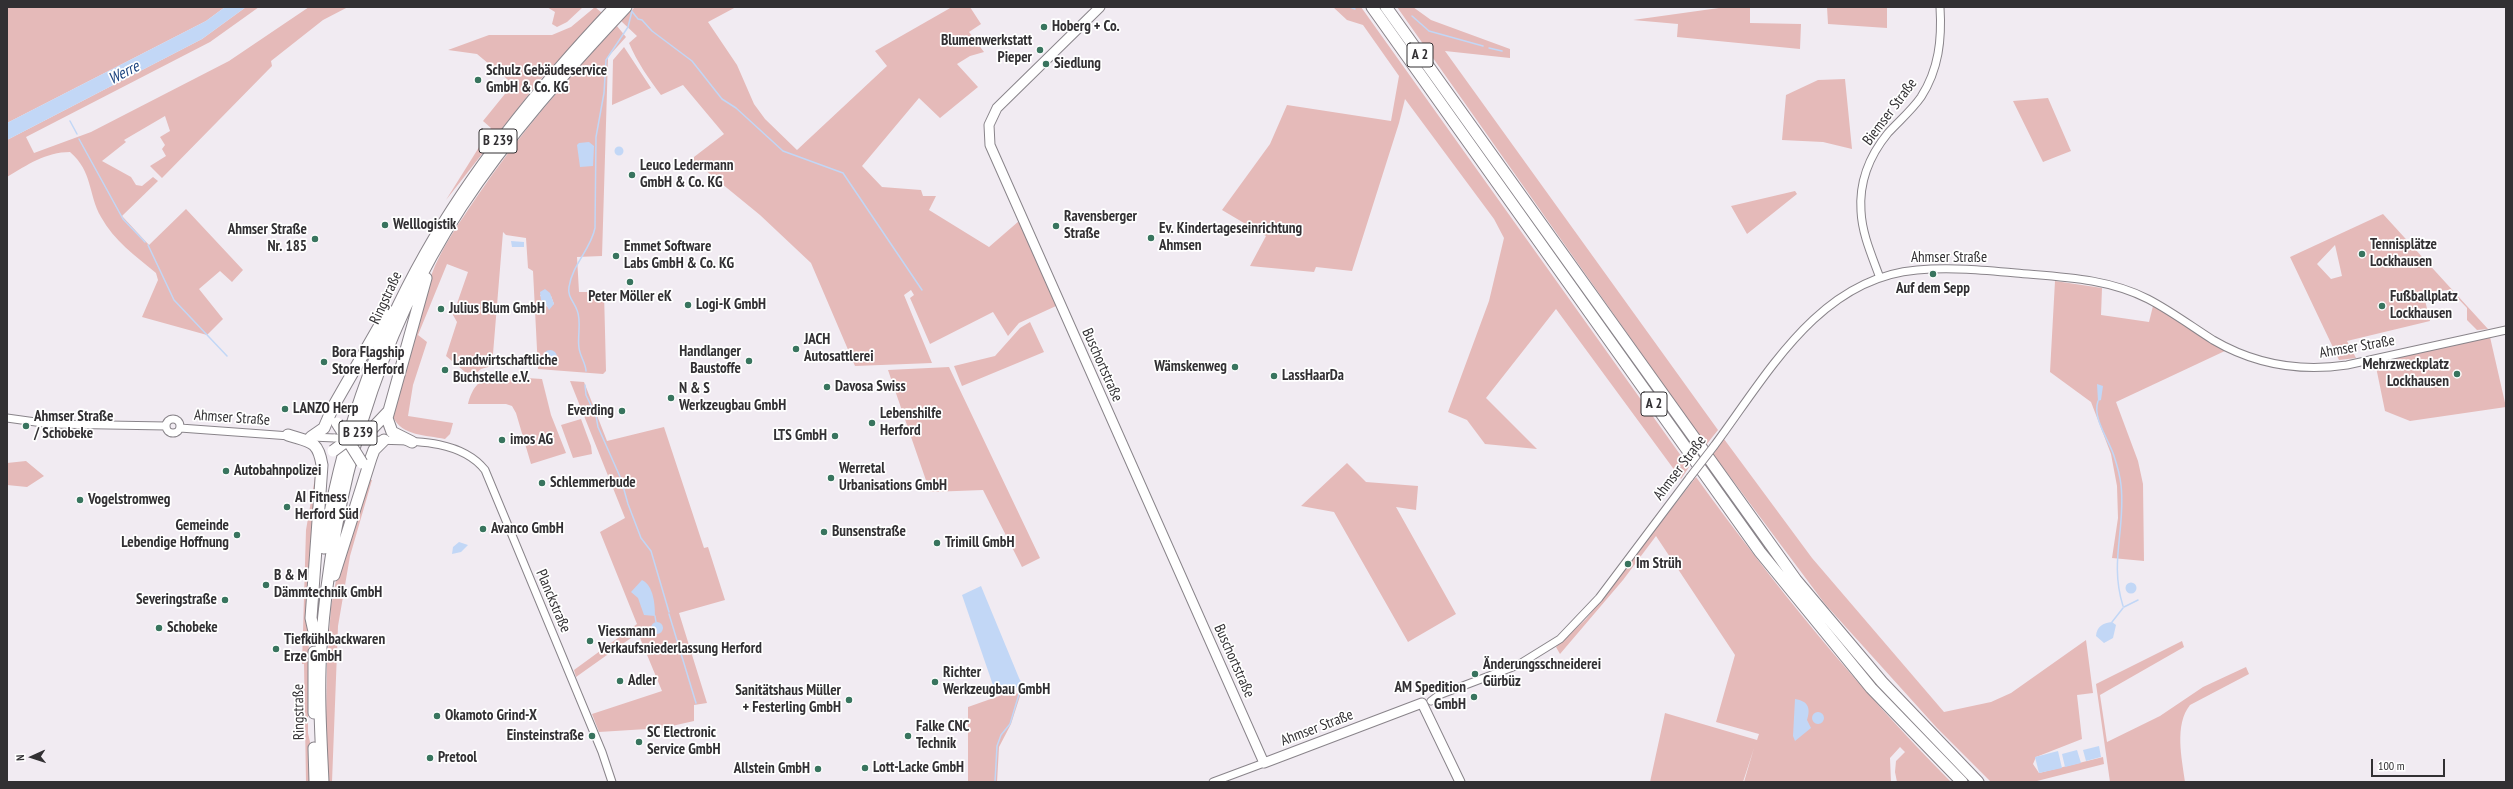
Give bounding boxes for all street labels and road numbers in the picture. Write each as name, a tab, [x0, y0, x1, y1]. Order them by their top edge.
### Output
road number: A 2	[1407, 43, 1433, 67]
street label: Biemser Straße	[1859, 75, 1921, 149]
road number: B 239	[479, 129, 517, 153]
street label: Ahmser Straße	[1911, 249, 1987, 267]
street label: Ringstraße	[366, 269, 406, 327]
street label: Buschortstraße	[1078, 325, 1126, 405]
street label: Ahmser Straße	[2318, 332, 2396, 362]
road number: A 2	[1641, 392, 1667, 416]
street label: Ahmser Straße	[193, 406, 271, 430]
road number: B 239	[339, 421, 377, 445]
street label: Ahmser Straße	[1650, 432, 1710, 504]
street label: Planckstraße	[532, 567, 574, 635]
street label: Buschortstraße	[1210, 621, 1258, 701]
street label: Ringstraße	[290, 684, 308, 740]
street label: Ahmser Straße	[1278, 706, 1356, 750]

